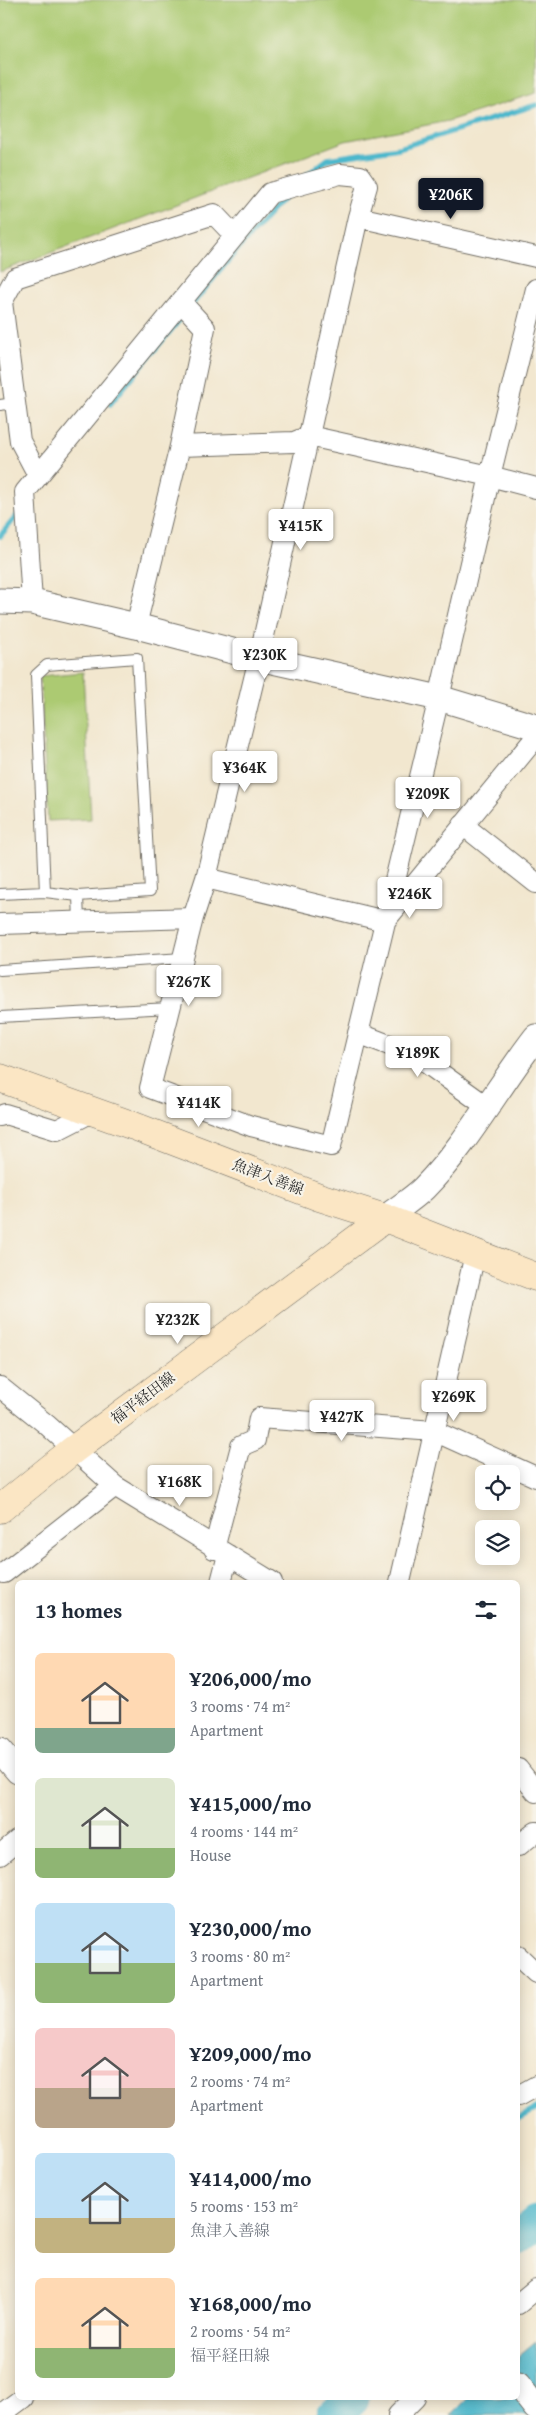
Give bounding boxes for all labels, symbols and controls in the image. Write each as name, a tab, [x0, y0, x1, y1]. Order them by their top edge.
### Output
pin: ¥206K	[416, 178, 486, 220]
text: ¥206K	[429, 182, 473, 206]
pin: ¥415K	[266, 508, 336, 551]
text: ¥415K	[279, 513, 323, 537]
pin: ¥230K	[230, 638, 300, 680]
text: ¥230K	[243, 642, 287, 666]
pin: ¥364K	[210, 750, 280, 793]
text: ¥364K	[223, 755, 267, 779]
pin: ¥209K	[393, 776, 463, 819]
text: ¥209K	[406, 781, 450, 805]
pin: ¥246K	[375, 876, 445, 919]
text: ¥246K	[388, 881, 432, 905]
pin: ¥267K	[154, 964, 224, 1007]
text: ¥267K	[167, 969, 211, 993]
pin: ¥189K	[383, 1036, 453, 1078]
text: ¥189K	[396, 1040, 440, 1064]
pin: ¥414K	[164, 1086, 234, 1128]
text: ¥414K	[177, 1090, 221, 1114]
street label: 魚津入善線	[229, 1153, 307, 1200]
pin: ¥232K	[143, 1302, 213, 1345]
text: ¥232K	[156, 1307, 200, 1331]
street label: 福平経田線	[106, 1367, 179, 1429]
pin: ¥269K	[419, 1380, 489, 1422]
text: ¥269K	[432, 1384, 476, 1408]
pin: ¥427K	[307, 1400, 377, 1442]
text: ¥427K	[320, 1404, 364, 1428]
pin: ¥168K	[145, 1464, 215, 1507]
map controls	[475, 1465, 520, 1565]
button: locate	[475, 1465, 520, 1510]
text: ¥168K	[158, 1469, 202, 1493]
button: layers	[475, 1520, 520, 1565]
text: 13 homes	[35, 1595, 122, 1626]
icon: filters	[472, 1596, 500, 1624]
text: ¥206,000/mo	[190, 1663, 311, 1694]
icon: home	[75, 1673, 135, 1733]
text: 3 rooms · 74 m²	[190, 1694, 290, 1718]
text: Apartment	[190, 1718, 263, 1742]
text: ¥415,000/mo	[190, 1788, 311, 1819]
icon: home	[75, 1798, 135, 1858]
text: 4 rooms · 144 m²	[190, 1819, 298, 1843]
text: House	[190, 1843, 231, 1867]
text: ¥230,000/mo	[190, 1913, 311, 1944]
icon: home	[75, 1923, 135, 1983]
text: 3 rooms · 80 m²	[190, 1944, 290, 1968]
text: Apartment	[190, 1968, 263, 1992]
text: ¥209,000/mo	[190, 2038, 311, 2069]
icon: home	[75, 2048, 135, 2108]
text: 2 rooms · 74 m²	[190, 2069, 290, 2093]
text: Apartment	[190, 2093, 263, 2117]
text: ¥414,000/mo	[190, 2163, 311, 2194]
icon: home	[75, 2173, 135, 2233]
text: 5 rooms · 153 m²	[190, 2194, 298, 2218]
text: 魚津入善線	[190, 2218, 270, 2242]
text: ¥168,000/mo	[190, 2288, 311, 2319]
icon: home	[75, 2298, 135, 2358]
text: 2 rooms · 54 m²	[190, 2319, 290, 2343]
text: 福平経田線	[190, 2343, 270, 2367]

